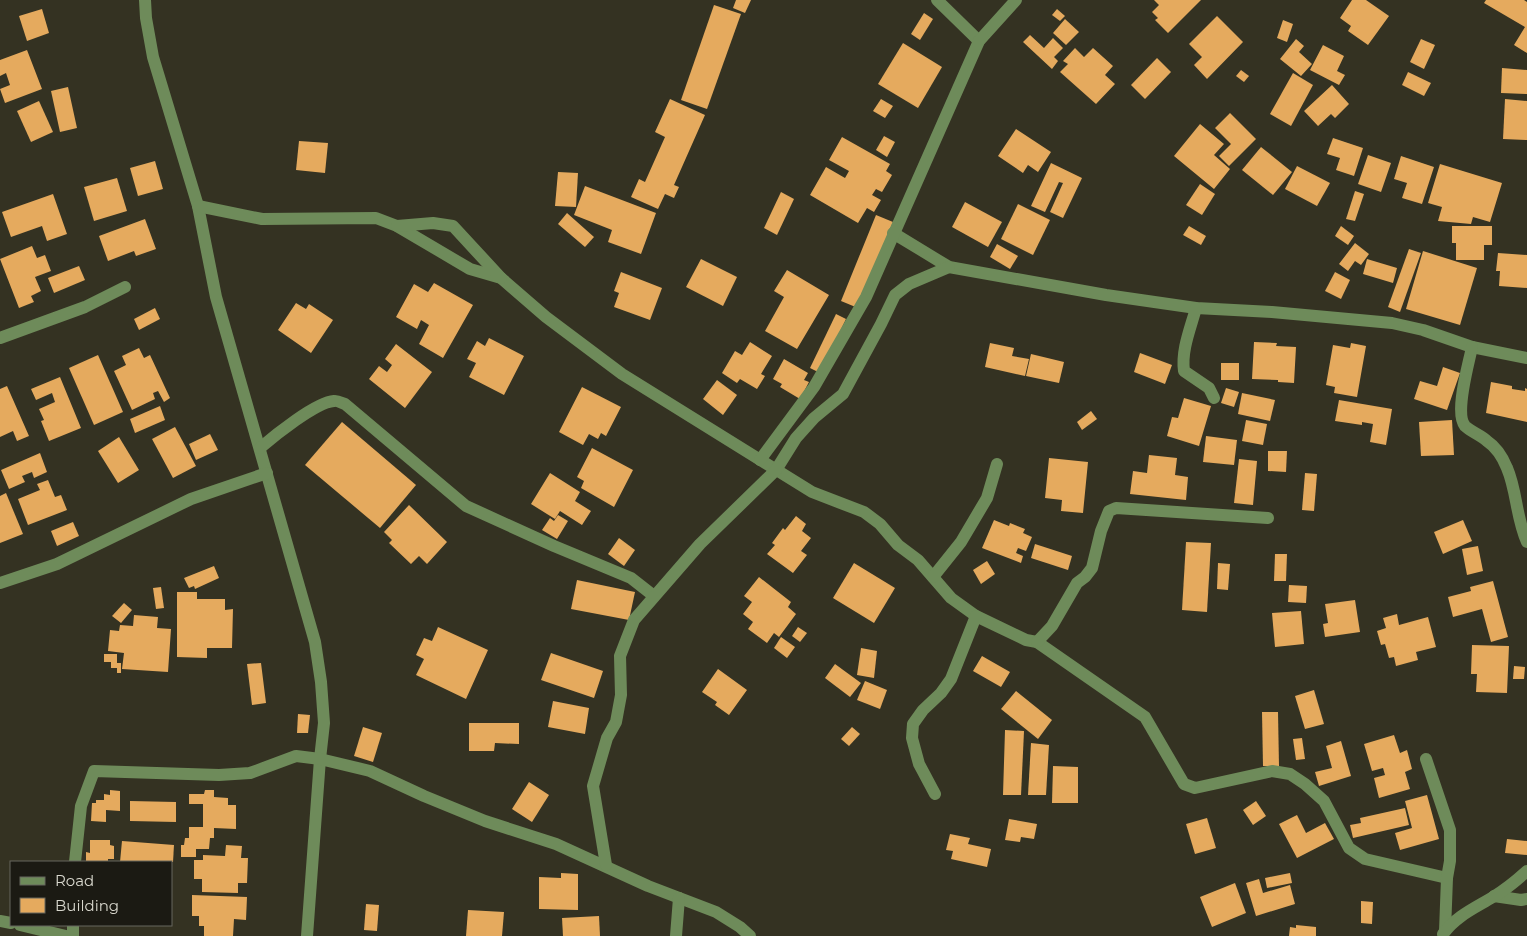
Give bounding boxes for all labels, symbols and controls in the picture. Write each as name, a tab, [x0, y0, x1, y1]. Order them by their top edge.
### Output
legend	[10, 861, 172, 926]
text: Road	[55, 871, 94, 890]
text: Building	[55, 896, 119, 915]

